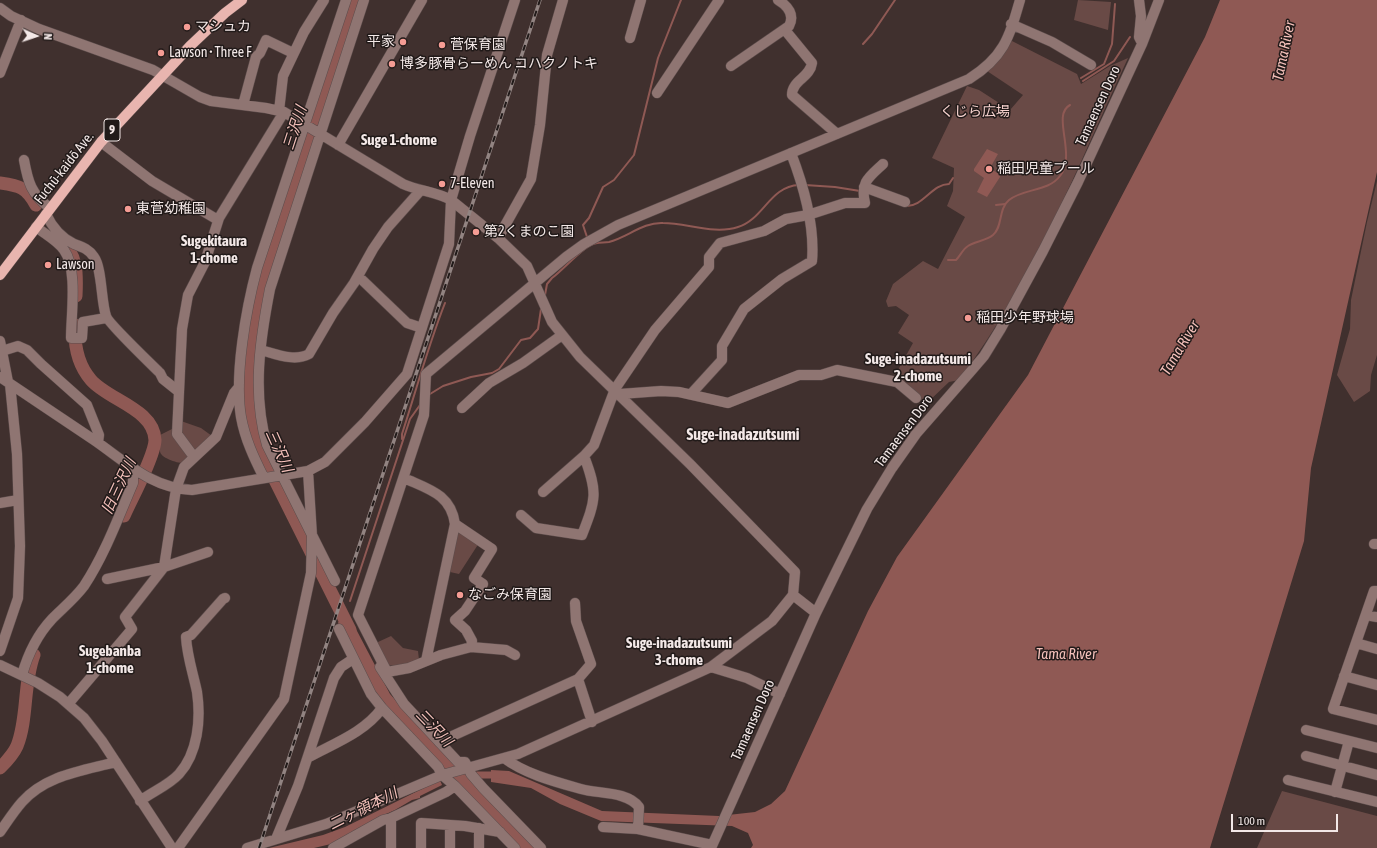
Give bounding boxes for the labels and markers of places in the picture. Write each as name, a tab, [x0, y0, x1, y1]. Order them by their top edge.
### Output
place label: マシュカ	[195, 19, 251, 35]
marker: マシュカ	[182, 22, 192, 32]
place label: 平家	[367, 34, 395, 50]
marker: 平家	[398, 37, 408, 47]
place label: 菅保育園	[450, 37, 506, 53]
marker: 菅保育園	[437, 40, 447, 50]
place label: Lawson･Three F	[169, 45, 252, 61]
marker: Lawson･Three F	[156, 48, 166, 58]
place label: 博多豚骨らーめん コハクノトキ	[400, 56, 598, 72]
marker: 博多豚骨らーめん コハクノトキ	[387, 59, 397, 69]
place label: 稲田児童プール	[997, 161, 1095, 177]
marker: 稲田児童プール	[984, 164, 994, 174]
place label: 7-Eleven	[450, 176, 495, 192]
marker: 7-Eleven	[437, 179, 447, 189]
place label: 東菅幼稚園	[136, 201, 206, 217]
marker: 東菅幼稚園	[123, 204, 133, 214]
place label: 第2くまのこ園	[484, 224, 575, 240]
marker: 第2くまのこ園	[471, 227, 481, 237]
place label: Lawson	[56, 257, 95, 273]
marker: Lawson	[43, 260, 53, 270]
place label: 稲田少年野球場	[976, 310, 1074, 326]
marker: 稲田少年野球場	[963, 313, 973, 323]
place label: なごみ保育園	[468, 587, 552, 603]
marker: なごみ保育園	[455, 590, 465, 600]

